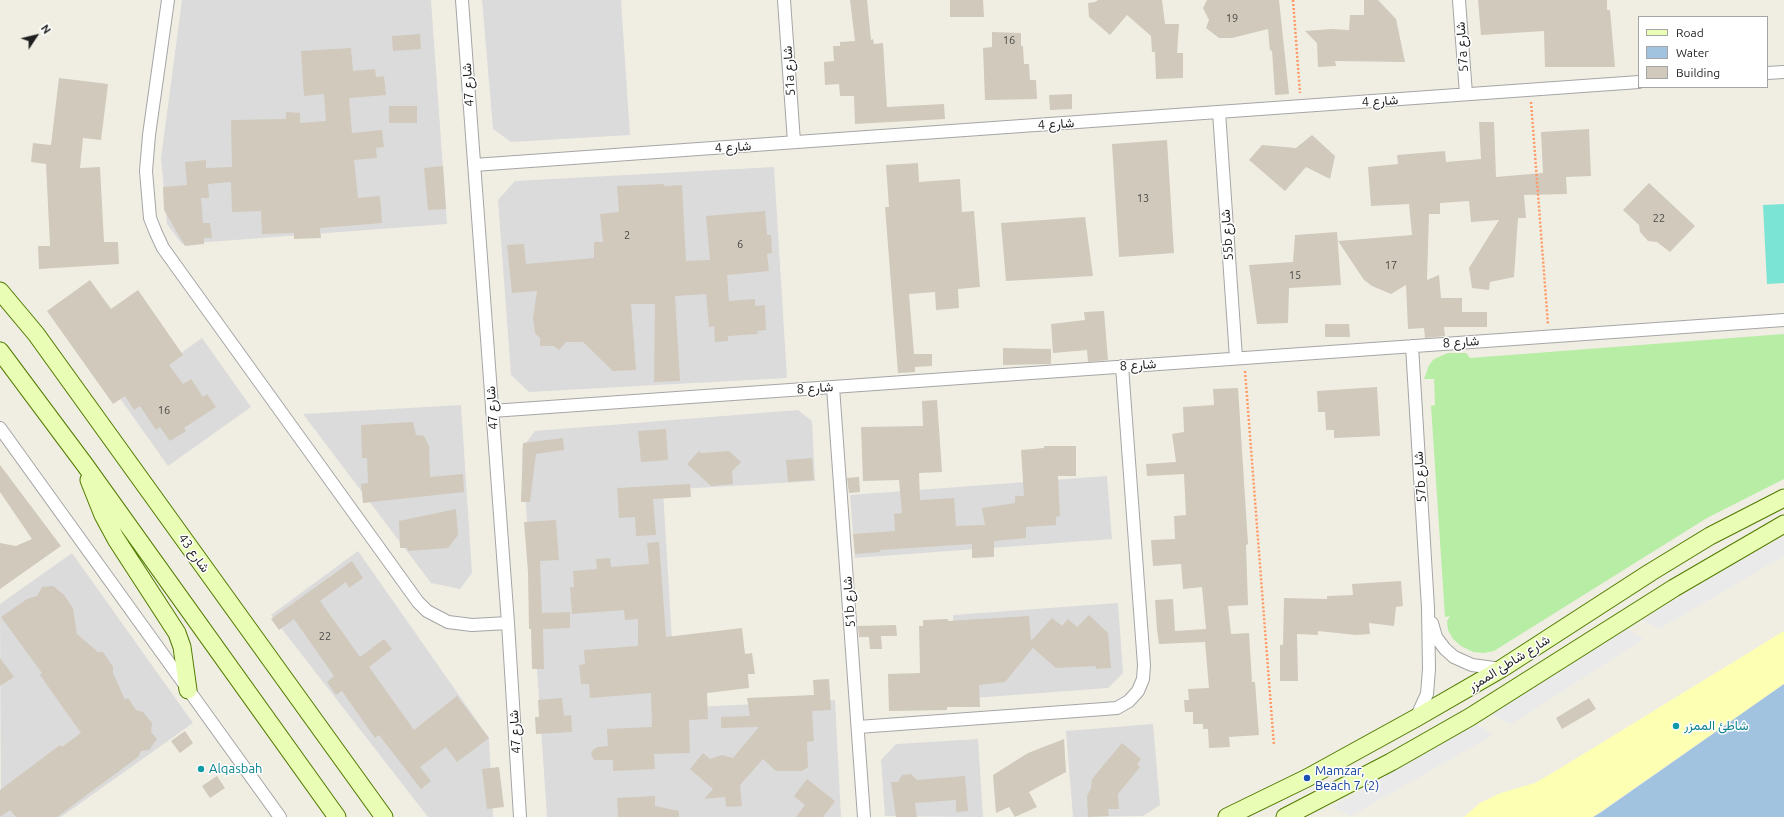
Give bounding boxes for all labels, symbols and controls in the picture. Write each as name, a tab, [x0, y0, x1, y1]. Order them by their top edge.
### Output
house number: 19	[1226, 11, 1238, 25]
north arrow	[16, 16, 56, 56]
legend	[1638, 16, 1768, 88]
street label: 57a شارع	[1452, 21, 1472, 73]
text: N	[39, 22, 53, 36]
text: Road	[1676, 26, 1704, 39]
house number: 16	[1003, 33, 1015, 47]
street label: 51a شارع	[779, 45, 799, 97]
text: Water	[1676, 46, 1709, 59]
street label: شارع 47	[459, 63, 477, 107]
text: Building	[1676, 66, 1720, 79]
street label: شارع 4	[1361, 92, 1399, 110]
street label: شارع 4	[1037, 115, 1075, 133]
street label: شارع 4	[714, 138, 752, 156]
house number: 13	[1137, 191, 1149, 205]
street label: 55b شارع	[1217, 209, 1237, 261]
house number: 22	[1653, 211, 1665, 225]
house number: 2	[624, 228, 630, 242]
house number: 6	[737, 237, 743, 251]
house number: 17	[1385, 258, 1397, 272]
house number: 15	[1289, 268, 1301, 282]
street label: شارع 8	[1442, 333, 1480, 351]
street label: شارع 8	[1119, 356, 1157, 374]
street label: شارع 8	[796, 379, 834, 397]
street label: شارع 47	[483, 386, 501, 430]
house number: 16	[158, 403, 170, 417]
street label: 57b شارع	[1410, 451, 1430, 503]
street label: شارع 43	[175, 531, 213, 575]
street label: 51b شارع	[839, 576, 859, 628]
house number: 22	[319, 629, 331, 643]
street label: شارع شاطئ الممزر	[1465, 632, 1553, 694]
street label: شارع 47	[506, 710, 524, 754]
place label: شاطئ الممزر	[1684, 718, 1748, 734]
marker: شاطئ الممزر	[1671, 721, 1681, 731]
place label: Alqasbah	[209, 761, 262, 777]
place label: Mamzar, Beach 7 (2)	[1315, 763, 1379, 794]
marker: Alqasbah	[196, 764, 206, 774]
marker: Mamzar, Beach 7 (2)	[1302, 773, 1312, 783]

